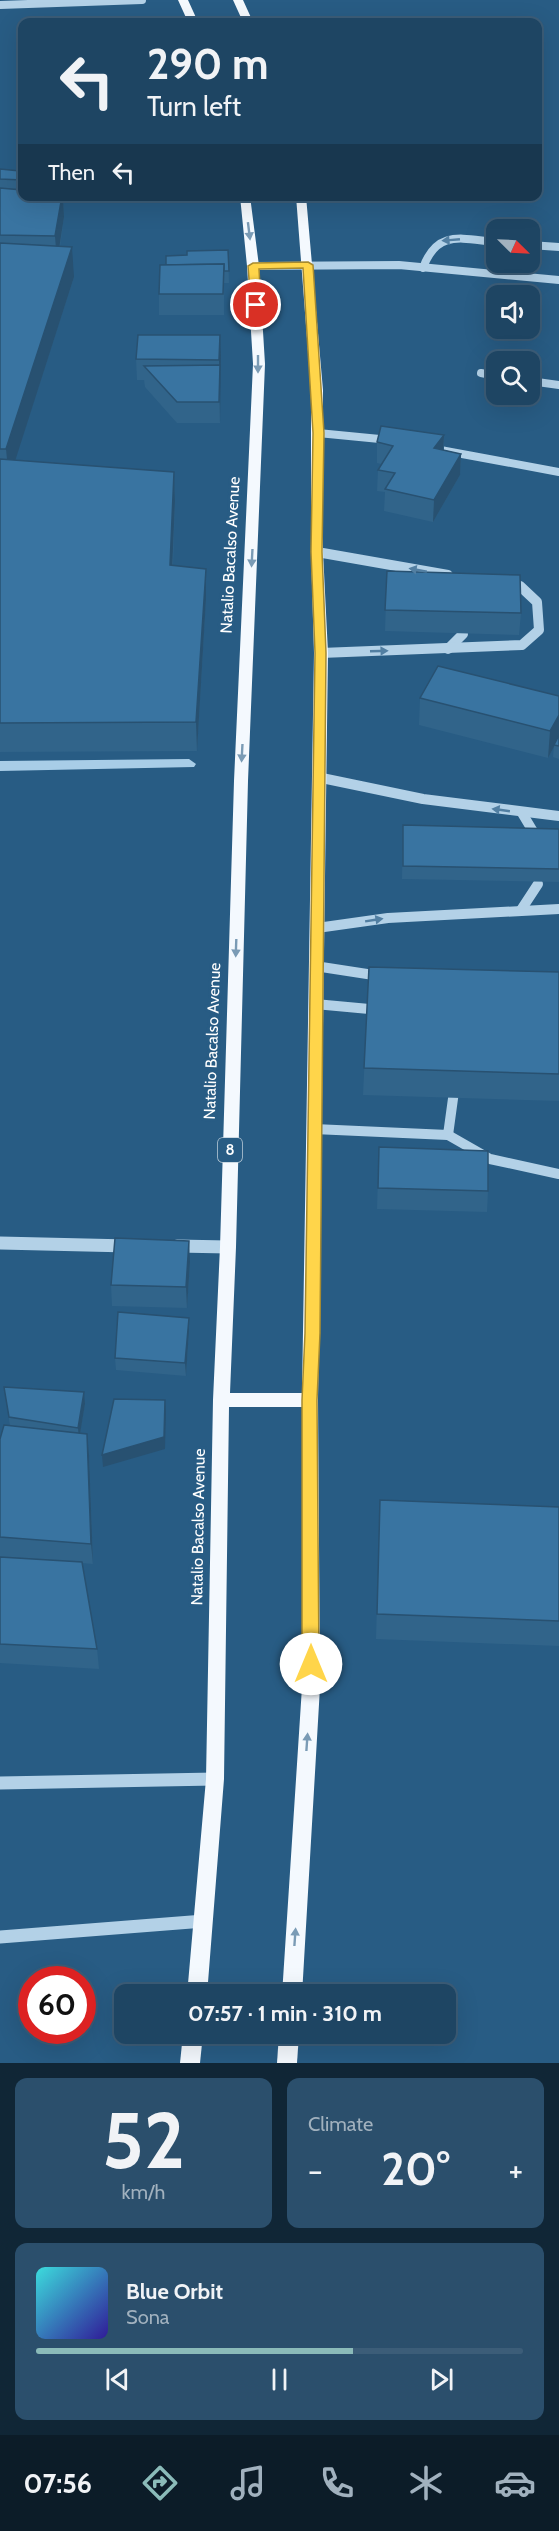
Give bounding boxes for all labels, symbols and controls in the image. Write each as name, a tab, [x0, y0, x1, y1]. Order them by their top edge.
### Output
text: 290 m	[147, 38, 268, 90]
icon: left	[48, 42, 126, 120]
text: Turn left	[147, 90, 241, 123]
icon: left	[107, 156, 140, 189]
text: Then	[48, 159, 95, 186]
north arrow	[486, 219, 540, 273]
map controls	[486, 219, 540, 405]
one-way arrow	[245, 222, 254, 241]
one-way arrow	[442, 235, 461, 245]
pin	[230, 279, 281, 330]
button: sound	[486, 285, 540, 339]
icon: arrive	[239, 288, 272, 321]
button: search	[486, 351, 540, 405]
one-way arrow	[253, 354, 263, 373]
street label: Natalio Bacalso Avenue	[216, 476, 244, 634]
one-way arrow	[247, 549, 256, 568]
one-way arrow	[408, 565, 427, 574]
one-way arrow	[370, 646, 389, 655]
one-way arrow	[238, 744, 247, 763]
one-way arrow	[491, 805, 510, 814]
one-way arrow	[365, 915, 384, 924]
one-way arrow	[231, 939, 241, 958]
street label: Natalio Bacalso Avenue	[200, 962, 224, 1120]
road number: 8	[218, 1138, 242, 1162]
street label: Natalio Bacalso Avenue	[187, 1448, 209, 1606]
position arrow	[279, 1632, 343, 1696]
one-way arrow	[303, 1732, 312, 1751]
one-way arrow	[291, 1927, 300, 1946]
speed limit sign: 60	[18, 1966, 96, 2044]
text: 07:57 · 1 min · 310 m	[188, 2000, 382, 2027]
text: 52	[102, 2093, 185, 2188]
text: Climate	[308, 2112, 373, 2136]
text: 20°	[381, 2142, 450, 2196]
text: −	[308, 2150, 323, 2190]
text: +	[508, 2150, 523, 2190]
text: km/h	[122, 2180, 165, 2204]
text: Blue Orbit	[126, 2278, 223, 2305]
text: Sona	[126, 2305, 169, 2329]
icon: previous	[101, 2363, 134, 2396]
icon: pause	[263, 2363, 296, 2396]
icon: next	[425, 2363, 458, 2396]
icon: directions	[139, 2462, 181, 2504]
icon: music	[227, 2462, 269, 2504]
icon: phone	[316, 2462, 358, 2504]
icon: climate	[405, 2462, 447, 2504]
icon: car	[494, 2462, 536, 2504]
text: 07:56	[23, 2467, 92, 2500]

